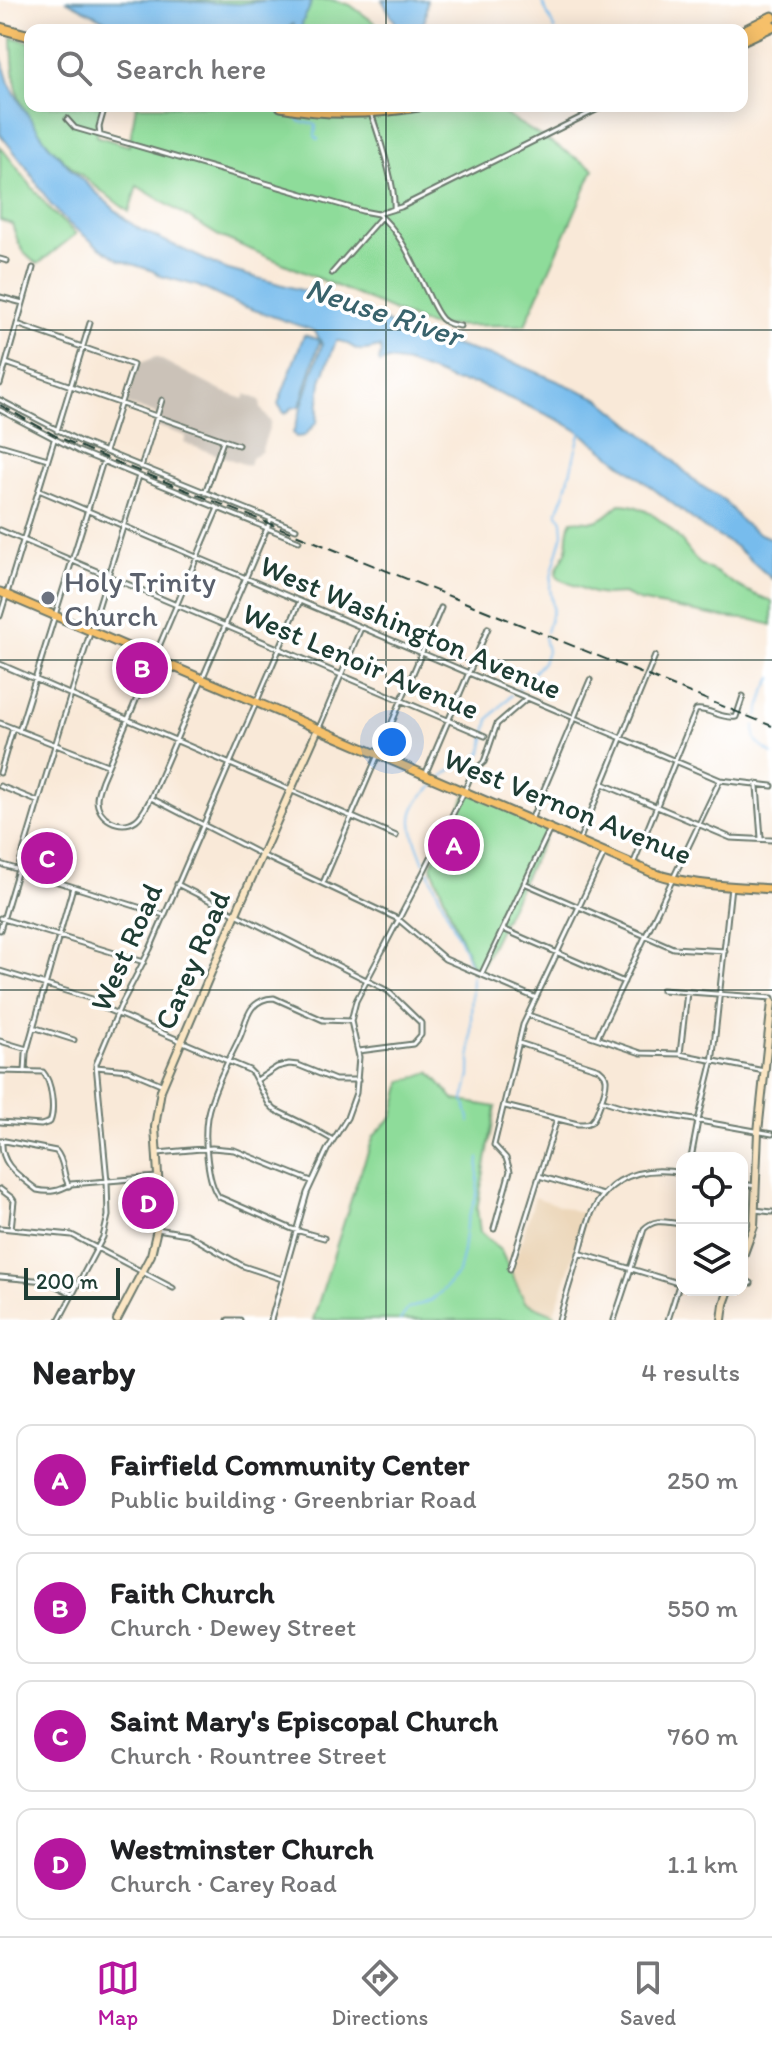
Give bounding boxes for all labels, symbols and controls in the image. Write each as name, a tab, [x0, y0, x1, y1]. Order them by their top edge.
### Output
search box	[24, 24, 748, 112]
icon: search	[52, 46, 96, 90]
text: Search here	[116, 50, 266, 87]
water label: Neuse River	[301, 269, 470, 356]
street label: West Washington Avenue	[255, 547, 567, 707]
place label: Holy Trinity Church	[64, 563, 216, 634]
marker: Holy Trinity Church	[39, 589, 57, 607]
street label: West Lenoir Avenue	[237, 594, 485, 728]
pin: B	[116, 638, 168, 698]
your location	[372, 722, 412, 762]
street label: West Vernon Avenue	[440, 740, 696, 872]
pin: A	[428, 815, 480, 875]
pin: C	[21, 828, 73, 888]
street label: West Road	[81, 877, 171, 1017]
street label: Carey Road	[146, 885, 238, 1035]
map controls	[676, 1152, 748, 1296]
button: locate	[676, 1152, 748, 1224]
pin: D	[122, 1173, 174, 1233]
button: layers	[676, 1224, 748, 1296]
scale bar	[24, 1264, 120, 1300]
text: 200 m	[36, 1268, 98, 1295]
text: Nearby	[32, 1352, 135, 1393]
text: 4 results	[641, 1356, 740, 1388]
text: Fairfield Community Center	[110, 1446, 469, 1483]
text: A	[52, 1464, 68, 1496]
text: 250 m	[667, 1464, 738, 1496]
text: Public building · Greenbriar Road	[110, 1483, 477, 1515]
text: Faith Church	[110, 1574, 275, 1611]
text: B	[52, 1592, 68, 1624]
text: 550 m	[667, 1592, 738, 1624]
text: Church · Dewey Street	[110, 1611, 356, 1643]
text: Saint Mary's Episcopal Church	[110, 1702, 498, 1739]
text: C	[52, 1720, 68, 1752]
text: 760 m	[668, 1720, 738, 1752]
text: Church · Rountree Street	[110, 1739, 386, 1771]
text: Westminster Church	[110, 1830, 374, 1867]
text: D	[51, 1848, 69, 1880]
text: 1.1 km	[667, 1848, 738, 1880]
text: Church · Carey Road	[110, 1867, 337, 1899]
tab: Map	[96, 1956, 140, 2031]
tab: Directions	[332, 1956, 428, 2031]
tab: Saved	[620, 1956, 676, 2031]

